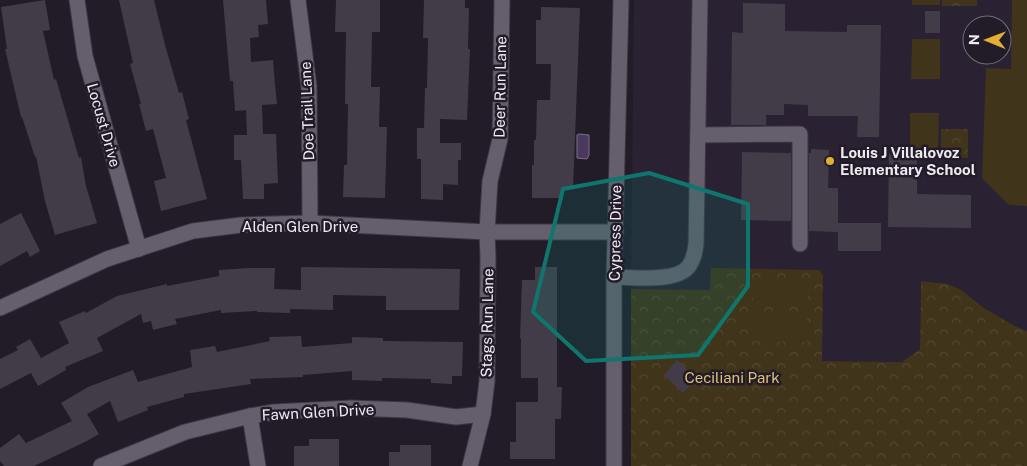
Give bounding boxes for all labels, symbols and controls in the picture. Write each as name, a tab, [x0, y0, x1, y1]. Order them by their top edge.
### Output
north arrow	[962, 15, 1012, 65]
text: N	[966, 34, 982, 45]
street label: Deer Run Lane	[491, 36, 509, 138]
street label: Doe Trail Lane	[297, 61, 317, 161]
street label: Locust Drive	[84, 81, 124, 169]
place label: Louis J Villalovoz Elementary School	[840, 144, 976, 178]
marker: Louis J Villalovoz Elementary School	[824, 155, 836, 167]
street label: Cypress Drive	[606, 185, 624, 281]
street label: Alden Glen Drive	[242, 218, 358, 235]
street label: Stags Run Lane	[478, 268, 496, 378]
park label: Ceciliani Park	[684, 369, 780, 386]
street label: Fawn Glen Drive	[261, 401, 375, 423]

